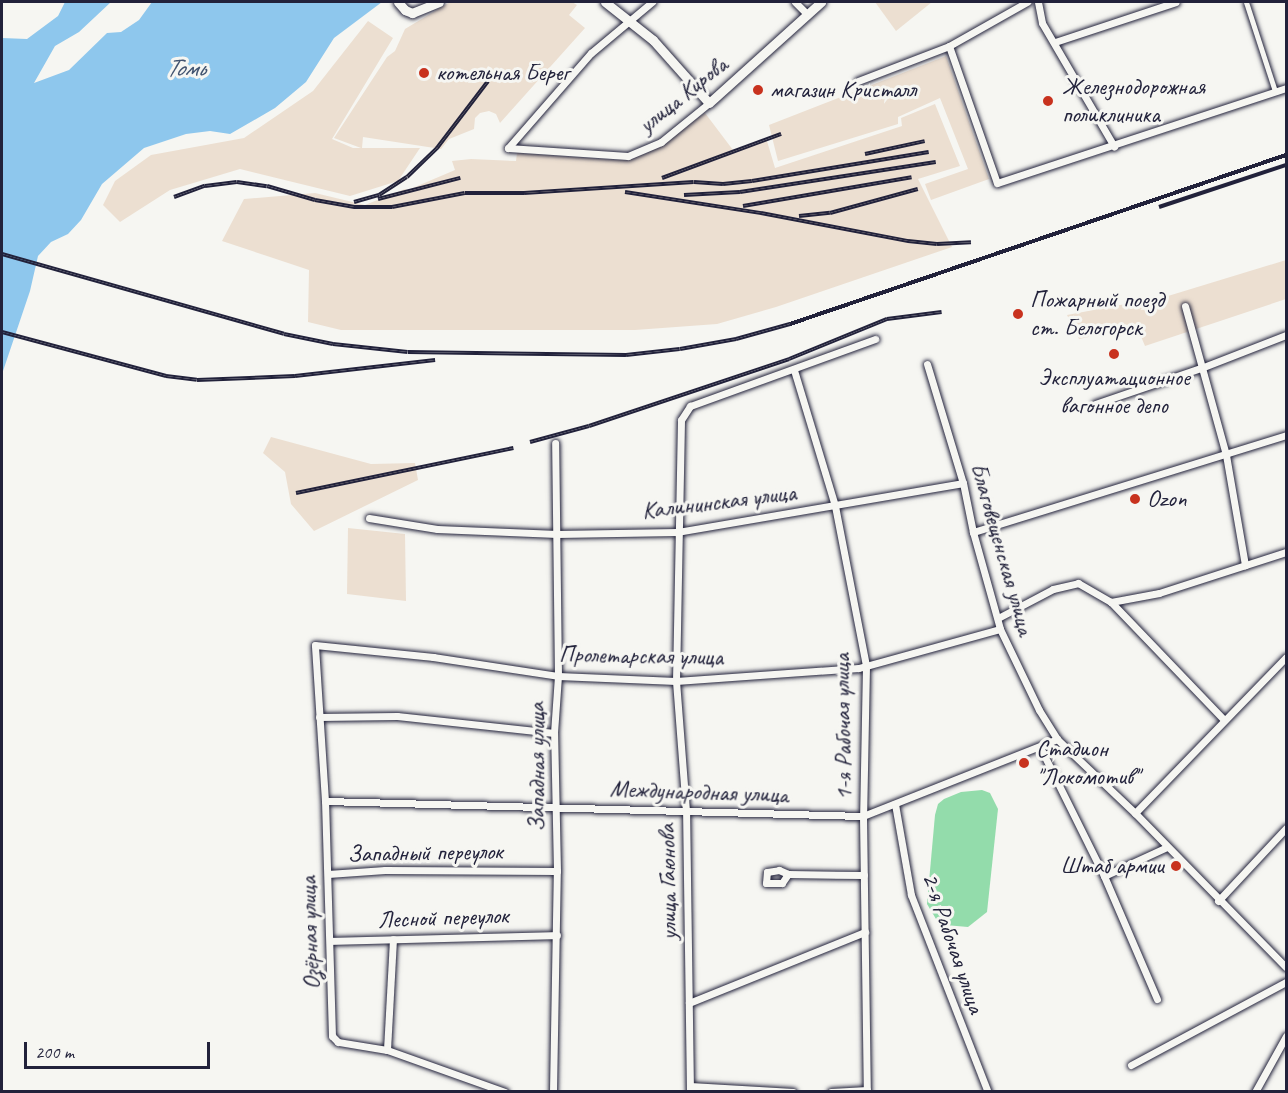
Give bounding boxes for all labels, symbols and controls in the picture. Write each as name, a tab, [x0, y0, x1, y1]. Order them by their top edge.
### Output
street label: улица Кирова	[633, 51, 733, 139]
water label: Томь	[166, 52, 204, 84]
place label: котельная Берег	[436, 59, 569, 87]
marker: котельная Берег	[417, 66, 431, 80]
place label: Железнодорожная поликлиника	[1062, 73, 1205, 129]
place label: магазин Кристалл	[770, 76, 917, 104]
marker: магазин Кристалл	[751, 83, 765, 97]
marker: Железнодорожная поликлиника	[1039, 92, 1057, 110]
place label: Пожарный поезд ст. Белогорск	[1030, 286, 1164, 342]
marker: Пожарный поезд ст. Белогорск	[1011, 307, 1025, 321]
marker: Эксплуатационное вагонное депо	[1107, 347, 1121, 361]
place label: Эксплуатационное вагонное депо	[1038, 364, 1190, 420]
street label: Благовещенская улица	[964, 459, 1040, 639]
street label: Калининская улица	[640, 478, 798, 526]
place label: Ozon	[1147, 485, 1186, 513]
marker: Ozon	[1128, 492, 1142, 506]
street label: Пролетарская улица	[558, 640, 724, 672]
street label: 1-я Рабочая улица	[827, 652, 859, 802]
street label: Западная улица	[523, 702, 551, 832]
place label: Стадион "Локомотив"	[1036, 735, 1139, 791]
marker: Стадион "Локомотив"	[1017, 756, 1031, 770]
street label: Международная улица	[609, 774, 789, 810]
street label: улица Гаюнова	[653, 824, 683, 940]
street label: Западный переулок	[347, 837, 503, 869]
place label: Штаб армии	[1056, 852, 1164, 880]
marker: Штаб армии	[1169, 859, 1183, 873]
street label: 2-я Рабочая улица	[915, 868, 991, 1018]
street label: Озёрная улица	[294, 875, 326, 991]
street label: Лесной переулок	[377, 901, 509, 935]
scale bar	[27, 1030, 213, 1068]
text: 200 m	[35, 1041, 74, 1063]

